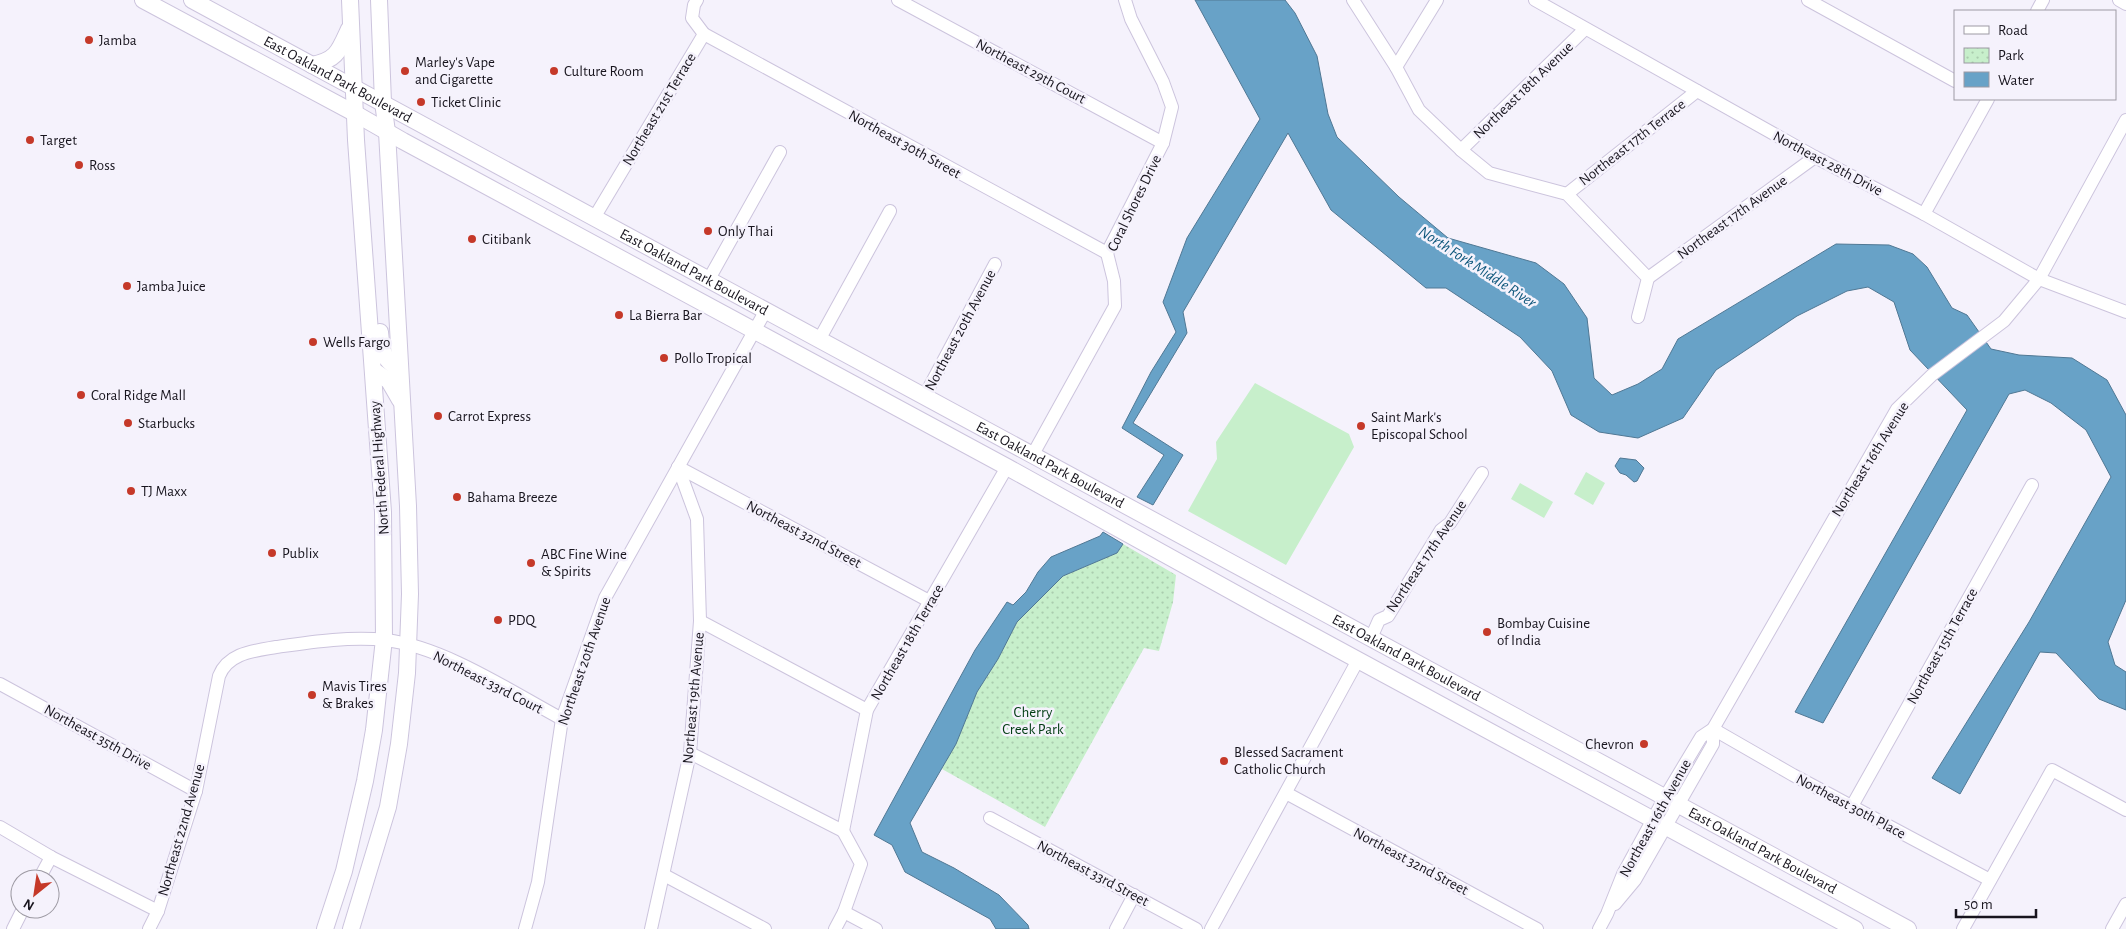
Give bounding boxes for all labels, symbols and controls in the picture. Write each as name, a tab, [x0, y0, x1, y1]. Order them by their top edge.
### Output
legend	[1954, 10, 2116, 100]
text: Road	[1998, 23, 2028, 38]
place label: Jamba	[99, 33, 137, 48]
street label: East Oakland Park Boulevard	[261, 33, 415, 126]
marker: Jamba	[83, 34, 95, 46]
street label: Northeast 29th Court	[973, 36, 1088, 107]
street label: Northeast 18th Avenue	[1471, 39, 1576, 142]
text: Park	[1998, 48, 2024, 63]
street label: Northeast 21st Terrace	[620, 50, 699, 168]
place label: Marley's Vape and Cigarette	[415, 55, 495, 87]
place label: Culture Room	[564, 64, 644, 79]
marker: Marley's Vape and Cigarette	[399, 65, 411, 77]
marker: Culture Room	[548, 65, 560, 77]
text: Water	[1998, 73, 2034, 88]
place label: Ticket Clinic	[431, 95, 501, 110]
marker: Ticket Clinic	[415, 96, 427, 108]
street label: Northeast 17th Terrace	[1576, 96, 1688, 188]
street label: Northeast 30th Street	[846, 107, 964, 182]
street label: Northeast 28th Drive	[1771, 128, 1885, 199]
place label: Target	[40, 133, 77, 148]
marker: Target	[24, 134, 36, 146]
street label: Coral Shores Drive	[1105, 152, 1164, 254]
place label: Ross	[89, 158, 115, 173]
marker: Ross	[73, 159, 85, 171]
street label: Northeast 17th Avenue	[1675, 173, 1790, 262]
water label: North Fork Middle River	[1416, 223, 1540, 311]
place label: Only Thai	[718, 224, 773, 239]
marker: Only Thai	[702, 225, 714, 237]
street label: East Oakland Park Boulevard	[617, 226, 771, 319]
place label: Citibank	[482, 232, 531, 247]
marker: Citibank	[466, 233, 478, 245]
street label: Northeast 20th Avenue	[922, 267, 999, 393]
place label: Jamba Juice	[137, 279, 206, 294]
marker: Jamba Juice	[121, 280, 133, 292]
place label: La Bierra Bar	[629, 308, 702, 323]
marker: La Bierra Bar	[613, 309, 625, 321]
place label: Wells Fargo	[323, 335, 390, 350]
marker: Wells Fargo	[307, 336, 319, 348]
place label: Pollo Tropical	[674, 351, 752, 366]
marker: Pollo Tropical	[658, 352, 670, 364]
place label: Coral Ridge Mall	[91, 388, 186, 403]
marker: Coral Ridge Mall	[75, 389, 87, 401]
street label: Northeast 16th Avenue	[1829, 399, 1912, 519]
street label: North Federal Highway	[367, 400, 392, 535]
place label: Carrot Express	[448, 409, 531, 424]
marker: Carrot Express	[432, 410, 444, 422]
place label: Saint Mark's Episcopal School	[1371, 410, 1468, 442]
place label: Starbucks	[138, 416, 195, 431]
marker: Starbucks	[122, 417, 134, 429]
street label: East Oakland Park Boulevard	[973, 419, 1127, 511]
marker: Saint Mark's Episcopal School	[1355, 420, 1367, 432]
place label: TJ Maxx	[141, 484, 188, 499]
marker: TJ Maxx	[125, 485, 137, 497]
place label: Bahama Breeze	[467, 490, 558, 505]
marker: Bahama Breeze	[451, 491, 463, 503]
street label: Northeast 32nd Street	[744, 498, 864, 571]
street label: Northeast 17th Avenue	[1383, 498, 1469, 615]
place label: Publix	[282, 546, 319, 561]
marker: Publix	[266, 547, 278, 559]
place label: ABC Fine Wine & Spirits	[541, 547, 627, 579]
marker: ABC Fine Wine & Spirits	[525, 557, 537, 569]
street label: Northeast 18th Terrace	[868, 582, 947, 703]
street label: Northeast 15th Terrace	[1904, 586, 1981, 707]
street label: Northeast 20th Avenue	[555, 595, 614, 727]
street label: East Oakland Park Boulevard	[1330, 612, 1483, 704]
place label: PDQ	[508, 613, 536, 628]
marker: PDQ	[492, 614, 504, 626]
place label: Bombay Cuisine of India	[1497, 616, 1590, 648]
marker: Bombay Cuisine of India	[1481, 626, 1493, 638]
street label: Northeast 19th Avenue	[680, 631, 707, 765]
street label: Northeast 33rd Court	[431, 648, 545, 717]
place label: Mavis Tires & Brakes	[322, 679, 387, 711]
marker: Mavis Tires & Brakes	[306, 689, 318, 701]
street label: Northeast 35th Drive	[42, 702, 154, 773]
park label: Cherry Creek Park	[1002, 705, 1064, 737]
place label: Chevron	[1585, 737, 1634, 752]
marker: Chevron	[1638, 738, 1650, 750]
place label: Blessed Sacrament Catholic Church	[1234, 745, 1343, 777]
marker: Blessed Sacrament Catholic Church	[1218, 755, 1230, 767]
street label: Northeast 16th Avenue	[1617, 757, 1694, 880]
street label: Northeast 22nd Avenue	[155, 762, 208, 898]
street label: Northeast 30th Place	[1794, 771, 1908, 842]
street label: East Oakland Park Boulevard	[1686, 805, 1839, 897]
street label: Northeast 32nd Street	[1351, 825, 1471, 898]
street label: Northeast 33rd Street	[1035, 838, 1151, 909]
north arrow	[10, 869, 60, 919]
scale bar	[1956, 886, 2036, 918]
text: N	[21, 896, 37, 913]
text: 50 m	[1964, 897, 1993, 912]

